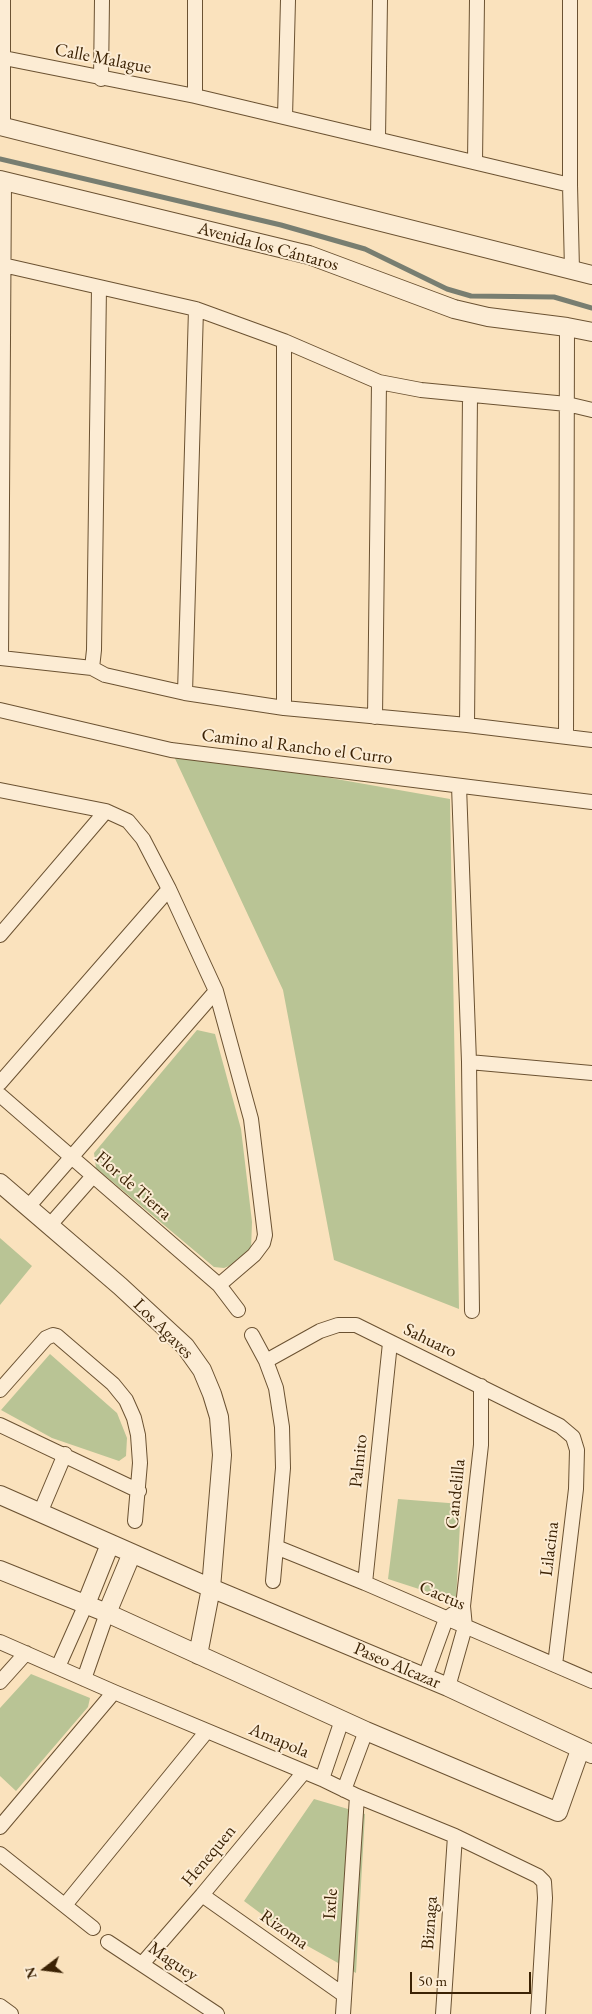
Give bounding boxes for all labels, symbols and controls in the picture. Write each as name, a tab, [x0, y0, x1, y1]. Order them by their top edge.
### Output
street label: Calle Malague	[53, 39, 153, 79]
street label: Avenida los Cántaros	[195, 218, 341, 276]
street label: Camino al Rancho el Curro	[200, 725, 394, 769]
street label: Flor de Tierra	[90, 1147, 176, 1225]
street label: Los Agaves	[128, 1294, 198, 1364]
street label: Sahuaro	[400, 1319, 460, 1363]
street label: Palmito	[345, 1433, 373, 1489]
street label: Candelilla	[442, 1458, 470, 1530]
street label: Lilacina	[536, 1520, 564, 1578]
street label: Cactus	[416, 1577, 468, 1615]
street label: Paseo Alcazar	[350, 1638, 444, 1694]
street label: Amapola	[246, 1719, 312, 1763]
street label: Henequen	[177, 1821, 241, 1891]
street label: Ixtle	[319, 1888, 343, 1920]
street label: Biznaga	[417, 1896, 443, 1950]
street label: Rizoma	[256, 1906, 312, 1954]
street label: Maguey	[144, 1938, 202, 1986]
north arrow	[20, 1944, 70, 1994]
scale bar	[412, 1962, 533, 1994]
text: N	[20, 1965, 41, 1981]
text: 50 m	[418, 1971, 447, 1990]

